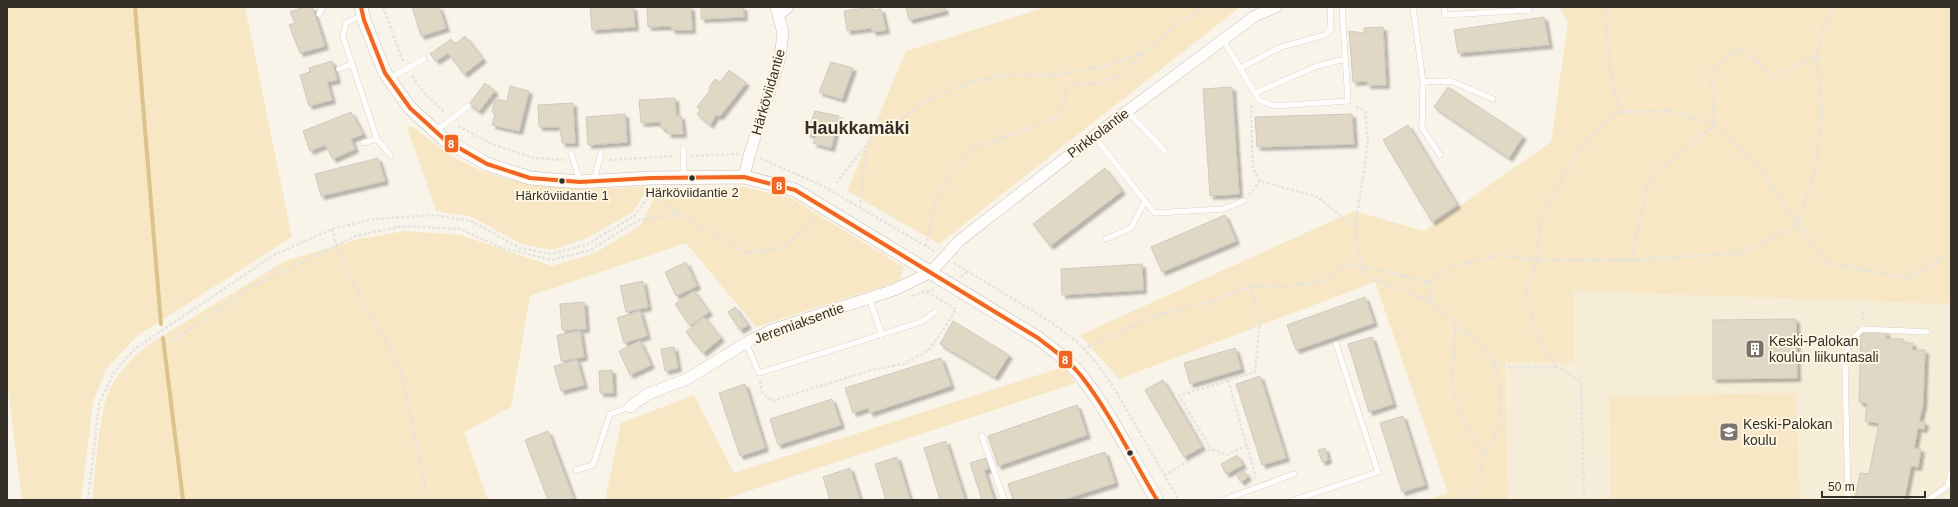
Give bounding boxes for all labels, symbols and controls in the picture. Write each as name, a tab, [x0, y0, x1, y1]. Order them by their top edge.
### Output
street label: Härköviidantie	[748, 47, 788, 137]
street label: Pirkkolantie	[1064, 105, 1132, 161]
district label: Haukkamäki	[804, 118, 910, 138]
line badge: 8	[444, 134, 459, 153]
text: 8	[448, 138, 454, 150]
marker: Härköviidantie 2	[687, 173, 697, 183]
marker: Härköviidantie 1	[557, 176, 567, 186]
line badge: 8	[771, 176, 786, 195]
text: 8	[776, 180, 782, 192]
place label: Härköviidantie 2	[645, 185, 739, 200]
place label: Härköviidantie 1	[515, 188, 609, 203]
street label: Jeremiaksentie	[752, 299, 846, 347]
place label: Keski-Palokan koulun liikuntasali	[1769, 333, 1879, 365]
building icon: Keski-Palokan koulun liikuntasali	[1744, 338, 1766, 360]
line badge: 8	[1058, 350, 1073, 369]
text: 8	[1062, 354, 1068, 366]
place label: Keski-Palokan koulu	[1743, 416, 1833, 448]
school or university icon: Keski-Palokan koulu	[1718, 421, 1740, 443]
unlabelled marker	[1125, 448, 1135, 458]
scale bar	[1822, 473, 1925, 499]
text: 50 m	[1828, 480, 1855, 494]

